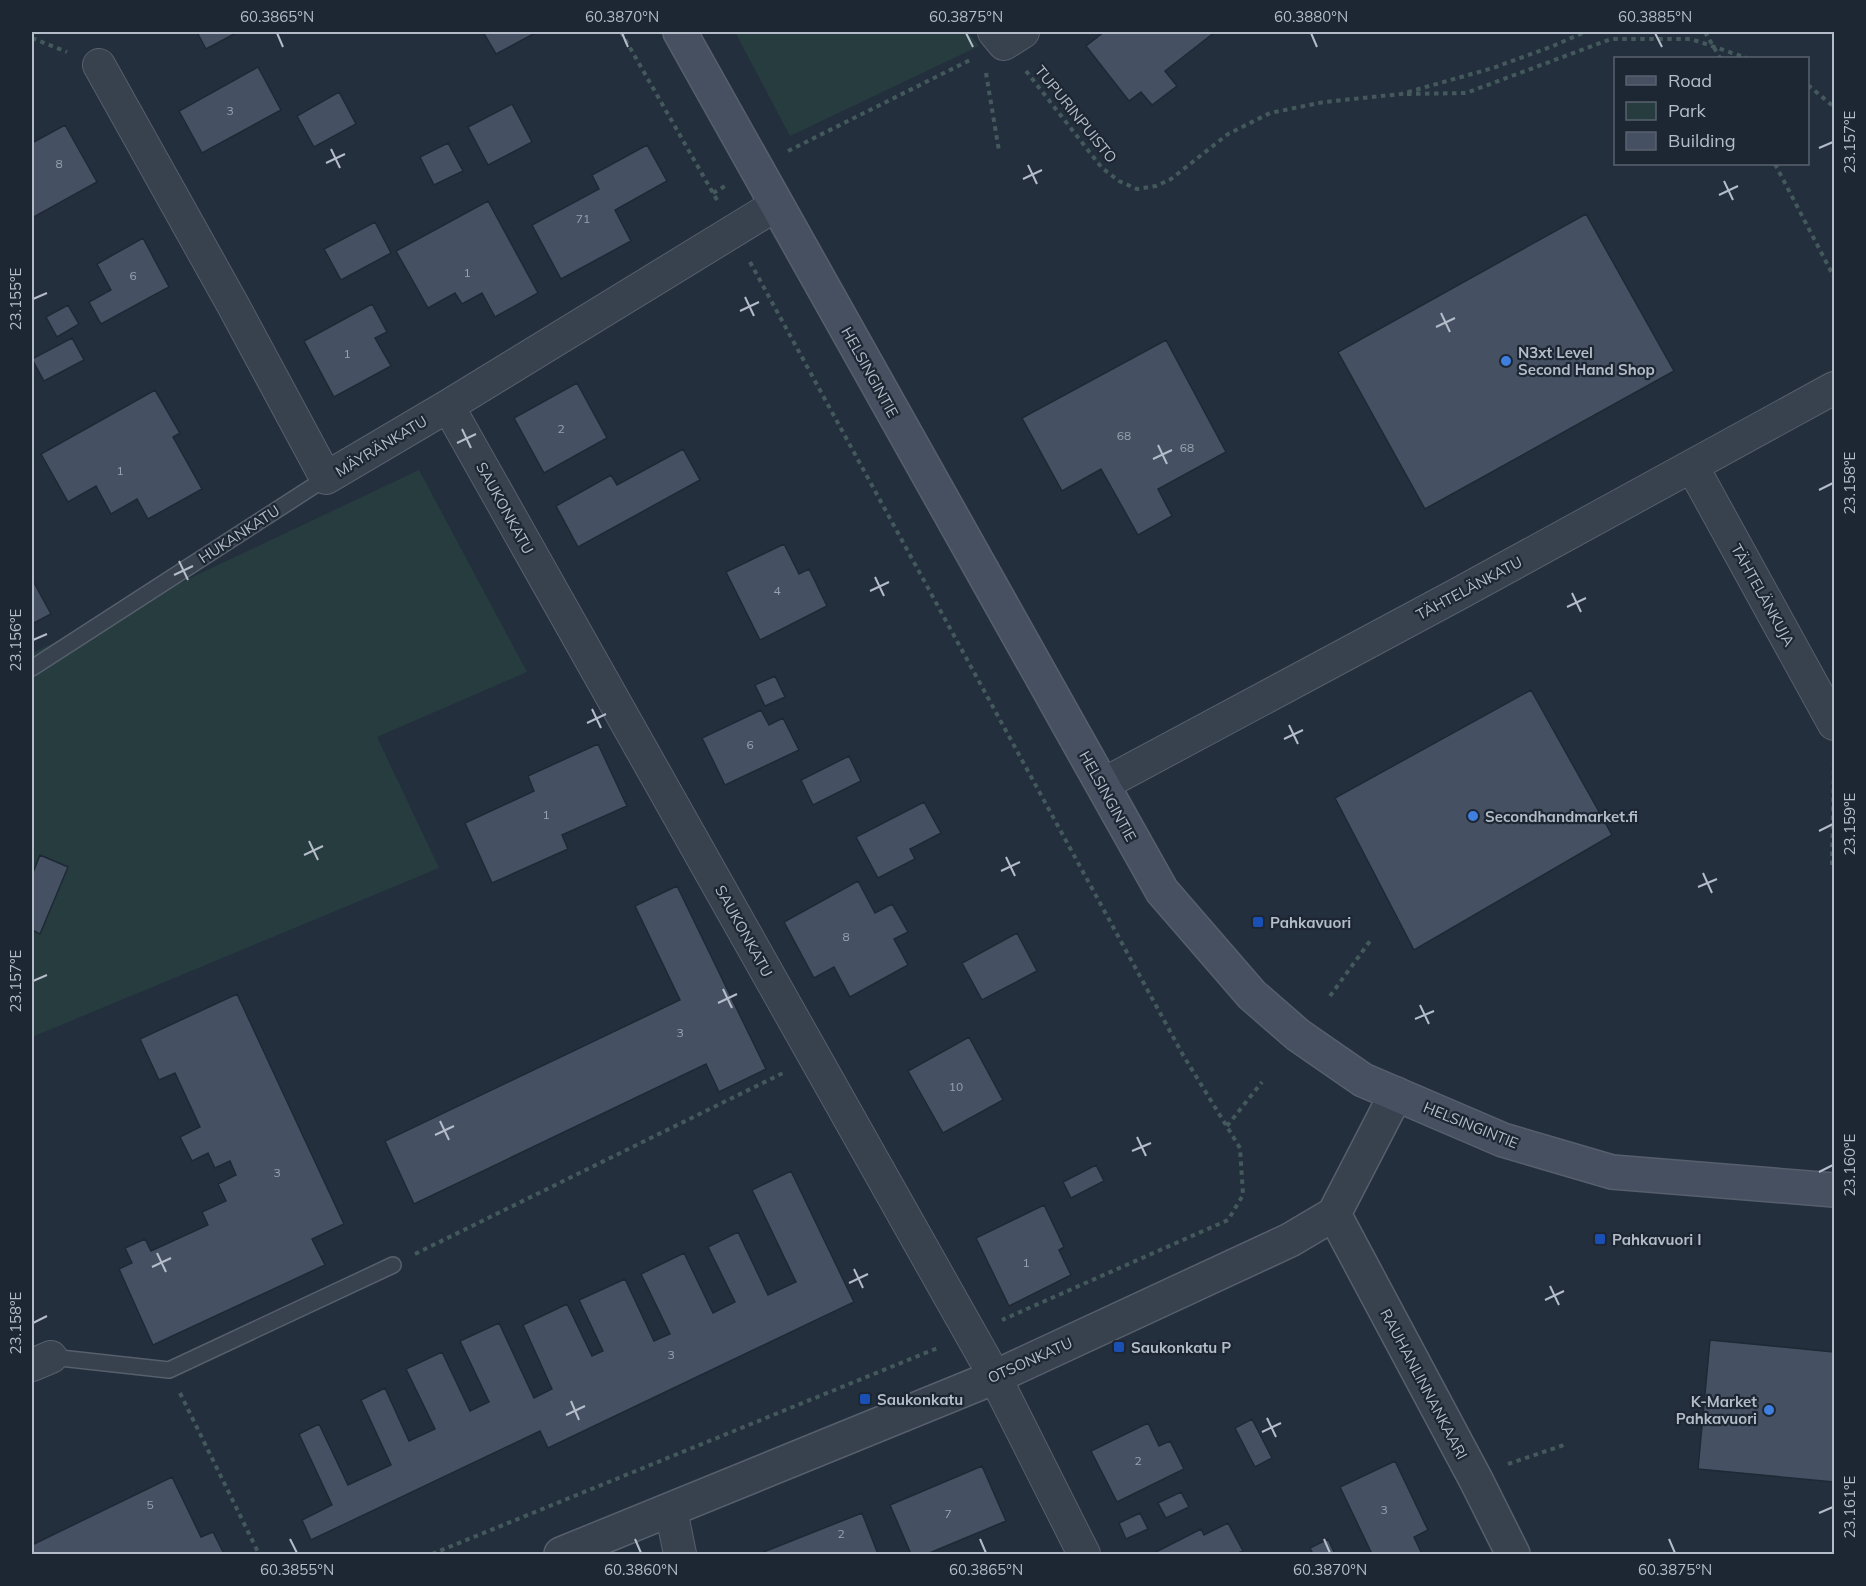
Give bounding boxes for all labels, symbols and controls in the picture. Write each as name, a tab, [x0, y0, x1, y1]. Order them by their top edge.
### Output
text: 60.3865°N	[240, 7, 314, 26]
text: 60.3870°N	[585, 7, 659, 26]
text: 60.3875°N	[929, 7, 1003, 26]
text: 60.3880°N	[1274, 7, 1348, 26]
text: 60.3885°N	[1618, 7, 1692, 26]
legend	[1614, 57, 1809, 165]
street label: TUPURINPUISTO	[1031, 61, 1121, 167]
text: Road	[1668, 69, 1712, 92]
text: Park	[1668, 99, 1707, 122]
house number: 3	[226, 103, 234, 118]
text: 23.157°E	[1840, 110, 1859, 173]
text: Building	[1668, 129, 1736, 152]
house number: 8	[55, 156, 63, 171]
house number: 71	[576, 211, 590, 226]
house number: 1	[463, 265, 471, 280]
text: 23.155°E	[6, 267, 25, 330]
house number: 6	[129, 268, 137, 283]
street label: HELSINGINTIE	[837, 323, 903, 421]
place label: N3xt Level Second Hand Shop	[1518, 343, 1655, 379]
house number: 1	[343, 346, 351, 361]
marker: N3xt Level Second Hand Shop	[1499, 354, 1513, 368]
street label: MÄYRÄNKATU	[332, 411, 430, 481]
house number: 2	[557, 421, 565, 436]
house number: 68	[1117, 428, 1131, 443]
house number: 68	[1180, 440, 1194, 455]
text: 23.158°E	[1840, 451, 1859, 514]
street label: SAUKONKATU	[472, 459, 538, 557]
house number: 1	[116, 463, 124, 478]
street label: HUKANKATU	[195, 501, 283, 567]
street label: TÄHTELÄNKUJA	[1727, 540, 1799, 650]
street label: TÄHTELÄNKATU	[1413, 552, 1525, 624]
house number: 4	[773, 583, 781, 598]
text: 23.156°E	[6, 608, 25, 671]
house number: 6	[746, 737, 754, 752]
street label: HELSINGINTIE	[1075, 747, 1141, 845]
text: 23.159°E	[1840, 792, 1859, 855]
house number: 1	[542, 807, 550, 822]
place label: Secondhandmarket.fi	[1485, 807, 1638, 826]
marker: Secondhandmarket.fi	[1466, 809, 1480, 823]
street label: SAUKONKATU	[711, 882, 777, 980]
place label: Pahkavuori	[1270, 913, 1351, 932]
marker: Pahkavuori	[1251, 915, 1265, 929]
house number: 8	[842, 929, 850, 944]
text: 23.157°E	[6, 949, 25, 1012]
house number: 3	[676, 1025, 684, 1040]
house number: 10	[949, 1079, 963, 1094]
street label: HELSINGINTIE	[1421, 1097, 1521, 1153]
text: 23.160°E	[1840, 1133, 1859, 1196]
house number: 3	[273, 1165, 281, 1180]
place label: Pahkavuori I	[1612, 1230, 1702, 1249]
marker: Pahkavuori I	[1593, 1232, 1607, 1246]
house number: 1	[1022, 1255, 1030, 1270]
text: 23.158°E	[6, 1291, 25, 1354]
street label: RAUHANLINNANKAARI	[1376, 1305, 1472, 1463]
street label: OTSONKATU	[985, 1333, 1075, 1387]
place label: Saukonkatu P	[1131, 1338, 1231, 1357]
marker: Saukonkatu P	[1112, 1340, 1126, 1354]
house number: 3	[667, 1347, 675, 1362]
place label: Saukonkatu	[877, 1390, 963, 1409]
marker: Saukonkatu	[858, 1392, 872, 1406]
place label: K-Market Pahkavuori	[1676, 1392, 1757, 1428]
marker: K-Market Pahkavuori	[1762, 1403, 1776, 1417]
house number: 2	[1134, 1453, 1142, 1468]
text: 23.161°E	[1840, 1475, 1859, 1538]
house number: 5	[146, 1497, 154, 1512]
house number: 3	[1380, 1502, 1388, 1517]
house number: 7	[944, 1506, 952, 1521]
house number: 2	[837, 1526, 845, 1541]
text: 60.3855°N	[260, 1560, 334, 1579]
text: 60.3860°N	[604, 1560, 678, 1579]
text: 60.3865°N	[949, 1560, 1023, 1579]
text: 60.3870°N	[1293, 1560, 1367, 1579]
text: 60.3875°N	[1638, 1560, 1712, 1579]

